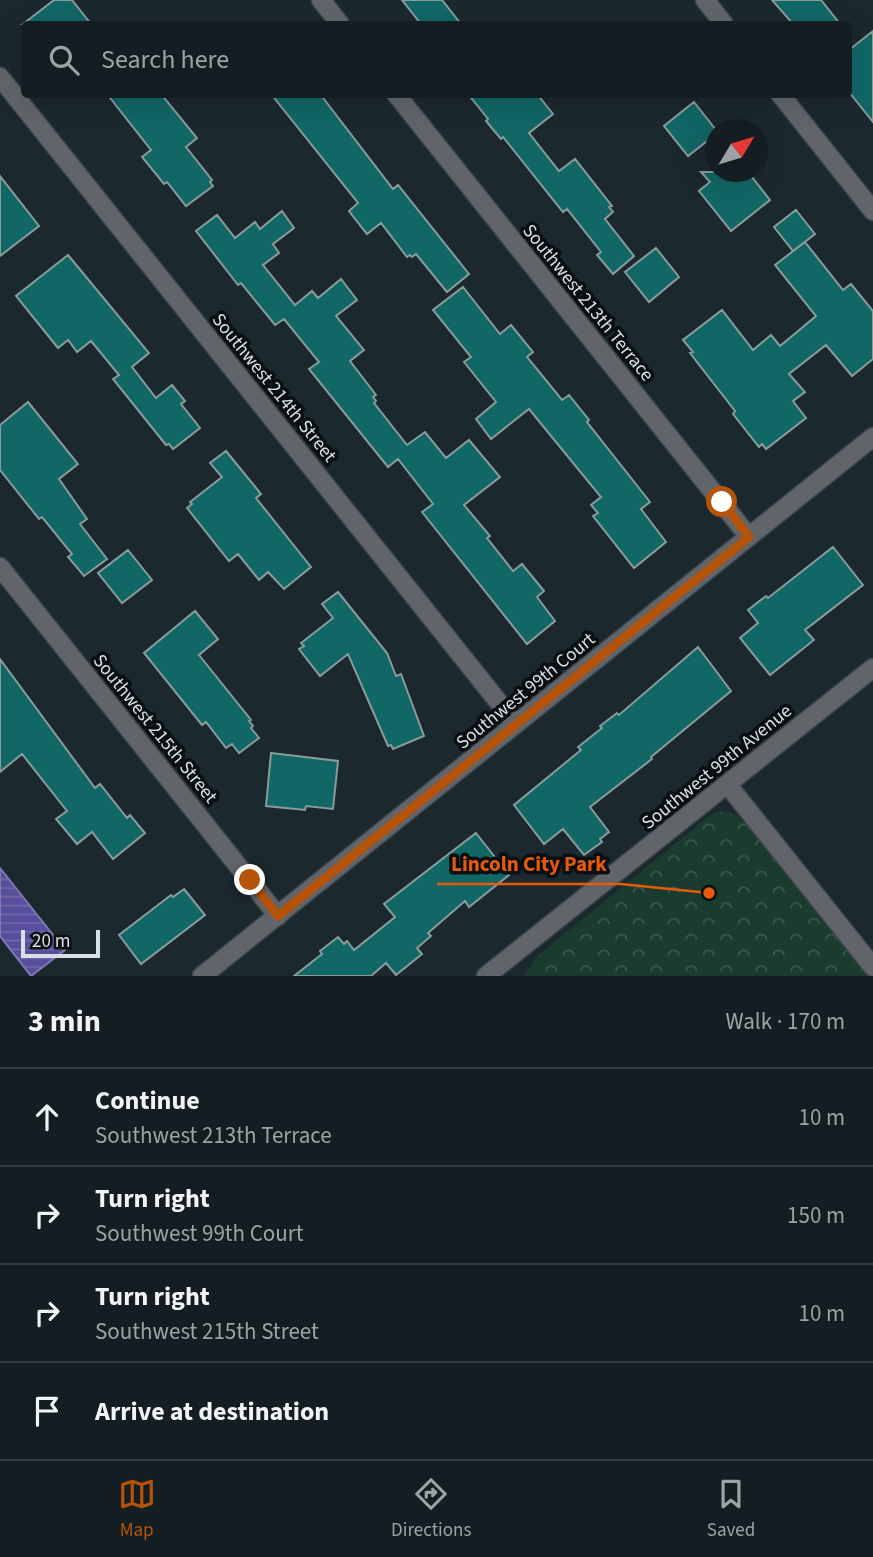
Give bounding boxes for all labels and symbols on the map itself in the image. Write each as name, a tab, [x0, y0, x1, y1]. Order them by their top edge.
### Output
north arrow	[705, 119, 768, 182]
street label: Southwest 213th Terrace	[516, 218, 660, 387]
street label: Southwest 214th Street	[205, 308, 343, 469]
route start	[706, 486, 737, 517]
street label: Southwest 99th Court	[450, 626, 602, 756]
street label: Southwest 215th Street	[86, 649, 224, 810]
street label: Southwest 99th Avenue	[636, 698, 798, 836]
callout: Lincoln City Park	[437, 842, 621, 884]
text: Lincoln City Park	[451, 849, 607, 879]
route end	[234, 864, 265, 895]
scale bar	[21, 927, 100, 959]

